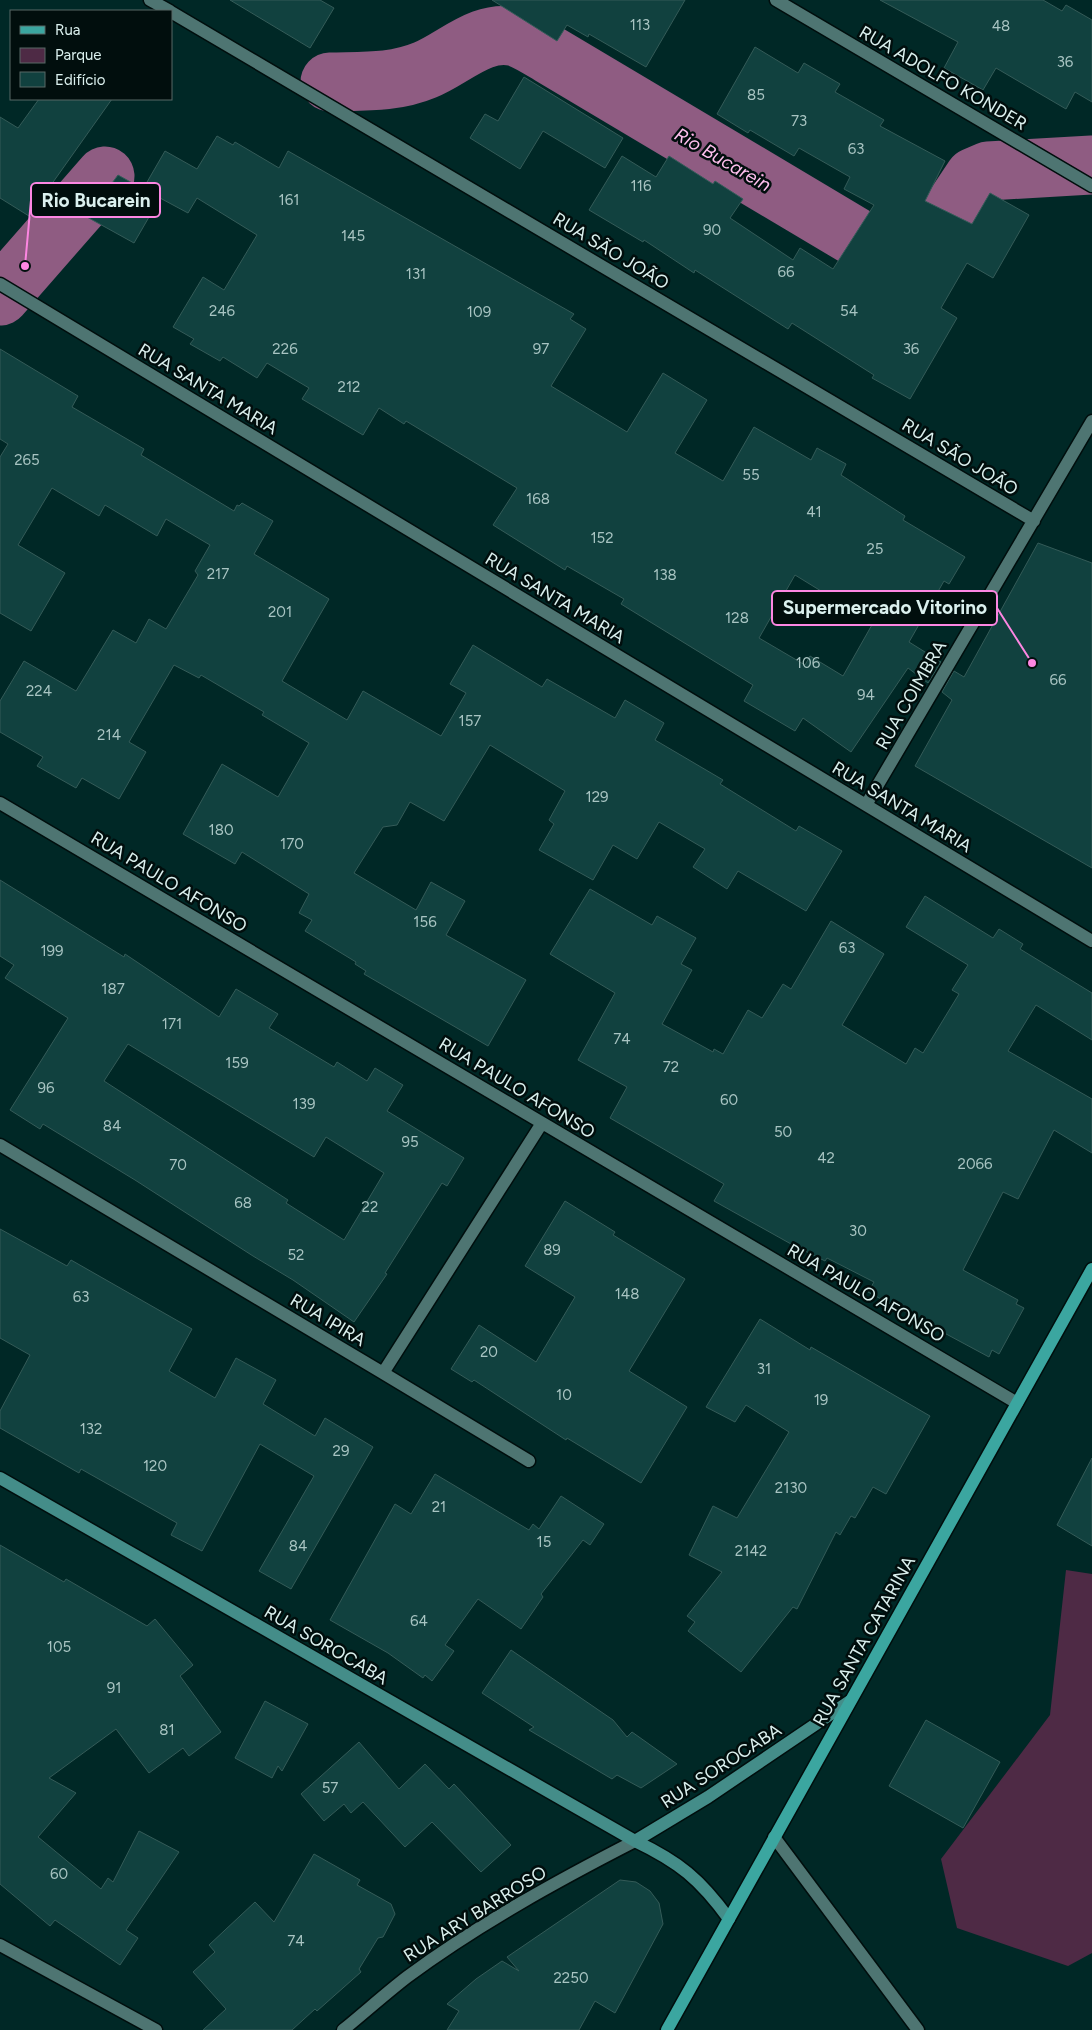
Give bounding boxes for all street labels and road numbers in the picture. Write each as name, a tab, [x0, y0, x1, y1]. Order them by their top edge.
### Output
street label: RUA ADOLFO KONDER	[855, 21, 1031, 135]
street label: RUA SÃO JOÃO	[549, 208, 673, 294]
street label: RUA SANTA MARIA	[134, 339, 282, 439]
street label: RUA SÃO JOÃO	[898, 414, 1022, 500]
street label: RUA SANTA MARIA	[481, 548, 629, 648]
street label: RUA COIMBRA	[871, 637, 951, 753]
street label: RUA SANTA MARIA	[828, 757, 976, 857]
street label: RUA PAULO AFONSO	[87, 827, 251, 937]
street label: RUA PAULO AFONSO	[435, 1033, 599, 1143]
street label: RUA PAULO AFONSO	[783, 1239, 949, 1347]
street label: RUA IPIRA	[286, 1289, 370, 1351]
street label: RUA SANTA CATARINA	[808, 1552, 920, 1730]
street label: RUA SOROCABA	[260, 1601, 392, 1689]
street label: RUA SOROCABA	[657, 1719, 785, 1813]
street label: RUA ARY BARROSO	[400, 1861, 550, 1967]

